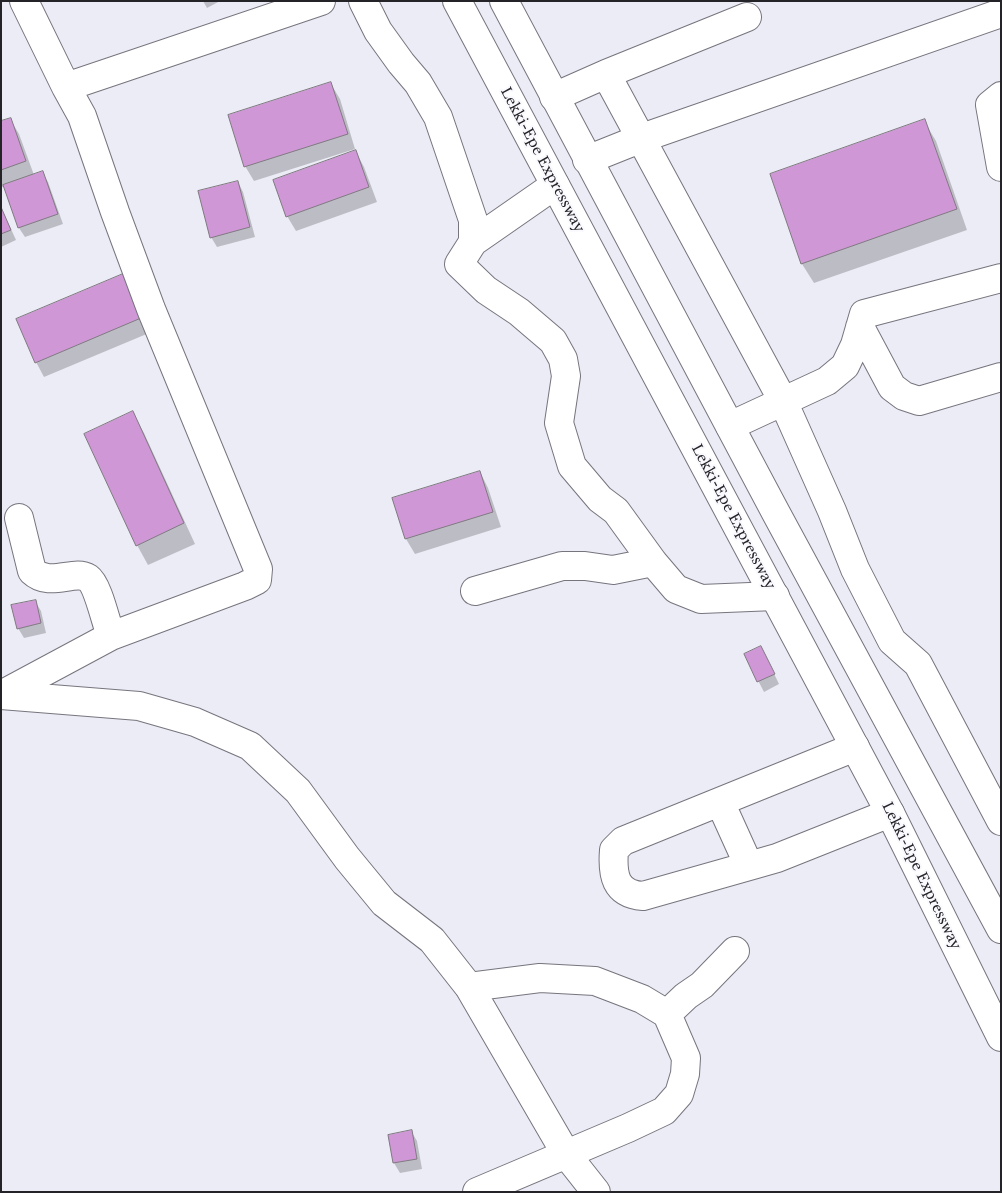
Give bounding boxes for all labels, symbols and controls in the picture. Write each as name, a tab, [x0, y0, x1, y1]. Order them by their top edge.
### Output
street label: Lekki-Epe Expressway	[497, 85, 587, 235]
street label: Lekki-Epe Expressway	[688, 442, 778, 592]
street label: Lekki-Epe Expressway	[878, 800, 964, 952]

